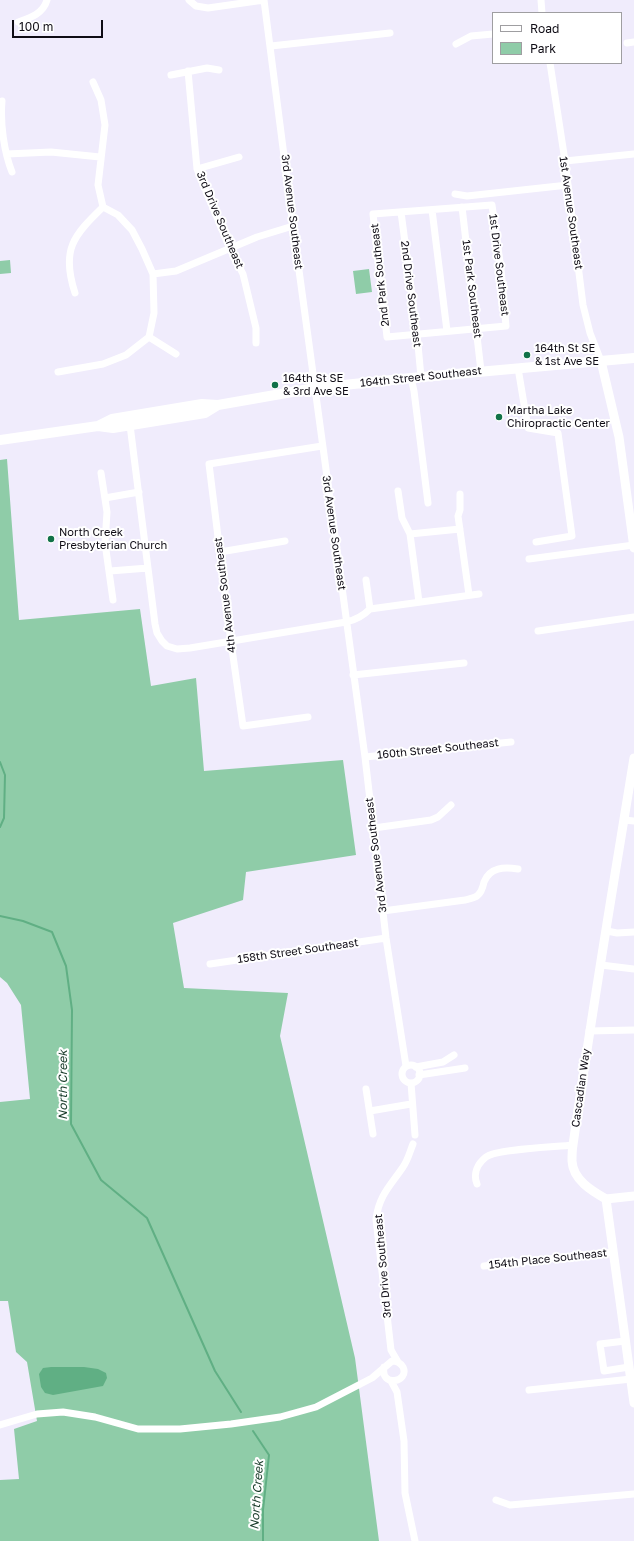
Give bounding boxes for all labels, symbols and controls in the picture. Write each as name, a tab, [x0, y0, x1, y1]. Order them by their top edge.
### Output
scale bar	[14, 12, 105, 38]
legend	[492, 12, 622, 64]
text: 100 m	[19, 19, 53, 34]
text: Road	[530, 21, 559, 36]
text: Park	[530, 41, 556, 56]
street label: 3rd Avenue Southeast	[278, 154, 306, 270]
street label: 1st Avenue Southeast	[557, 156, 585, 270]
street label: 3rd Drive Southeast	[194, 169, 246, 271]
street label: 1st Drive Southeast	[486, 213, 512, 317]
street label: 2nd Park Southeast	[368, 223, 392, 327]
street label: 1st Park Southeast	[459, 239, 485, 339]
street label: 2nd Drive Southeast	[398, 240, 424, 348]
place label: 164th St SE & 1st Ave SE	[535, 342, 599, 368]
marker: 164th St SE & 1st Ave SE	[522, 350, 532, 360]
street label: 164th Street Southeast	[360, 364, 482, 390]
place label: 164th St SE & 3rd Ave SE	[283, 372, 349, 398]
marker: 164th St SE & 3rd Ave SE	[270, 380, 280, 390]
place label: Martha Lake Chiropractic Center	[507, 404, 610, 430]
marker: Martha Lake Chiropractic Center	[494, 412, 504, 422]
street label: 3rd Avenue Southeast	[319, 475, 349, 591]
place label: North Creek Presbyterian Church	[59, 526, 167, 552]
marker: North Creek Presbyterian Church	[46, 534, 56, 544]
street label: 4th Avenue Southeast	[211, 536, 239, 654]
street label: 160th Street Southeast	[376, 736, 500, 762]
street label: 3rd Avenue Southeast	[362, 797, 390, 913]
street label: 158th Street Southeast	[237, 936, 359, 966]
street label: Cascadian Way	[569, 1048, 593, 1128]
water label: North Creek	[56, 1050, 70, 1120]
street label: 3rd Drive Southeast	[372, 1213, 394, 1319]
street label: 154th Place Southeast	[488, 1246, 608, 1272]
water label: North Creek	[247, 1460, 267, 1530]

